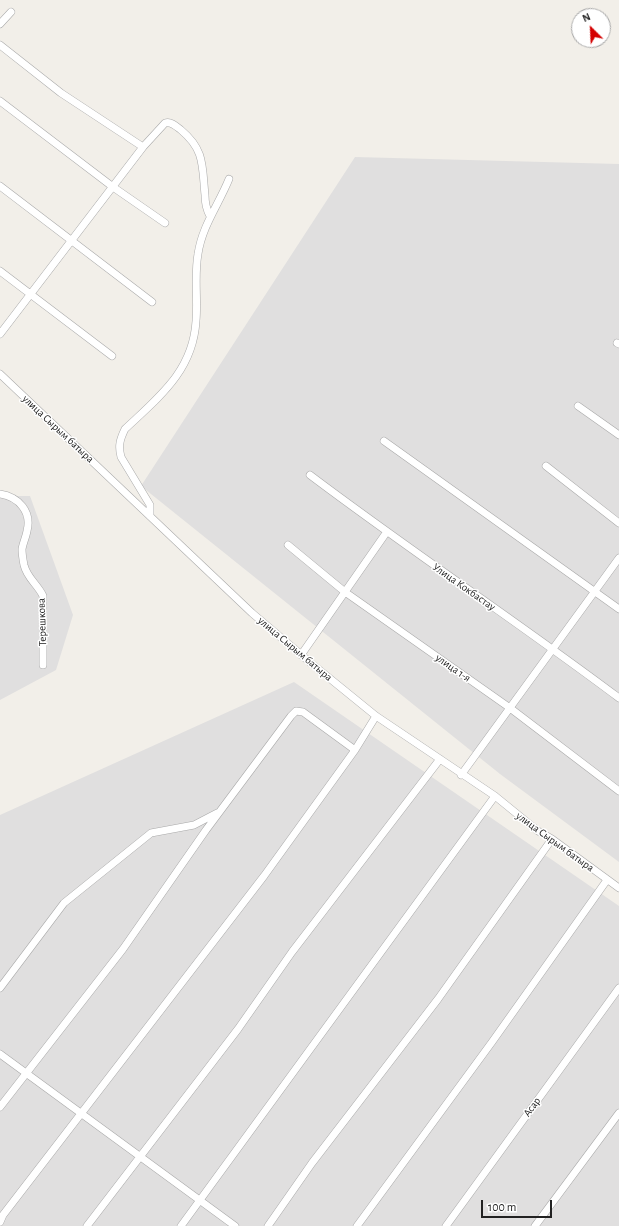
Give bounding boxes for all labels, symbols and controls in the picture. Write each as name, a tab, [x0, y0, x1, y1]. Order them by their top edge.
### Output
north arrow	[571, 8, 611, 48]
text: N	[581, 11, 592, 24]
street label: улица Сырым батыра	[19, 392, 97, 466]
street label: Улица Кокбастау	[430, 560, 498, 614]
street label: Терешкова	[35, 598, 49, 646]
street label: улица Сырым батыра	[255, 614, 335, 684]
street label: улица 1-я	[433, 651, 473, 685]
street label: улица Сырым батыра	[513, 809, 597, 875]
street label: Асар	[520, 1095, 544, 1119]
scale bar	[483, 1192, 554, 1218]
text: 100 m	[488, 1201, 516, 1213]

